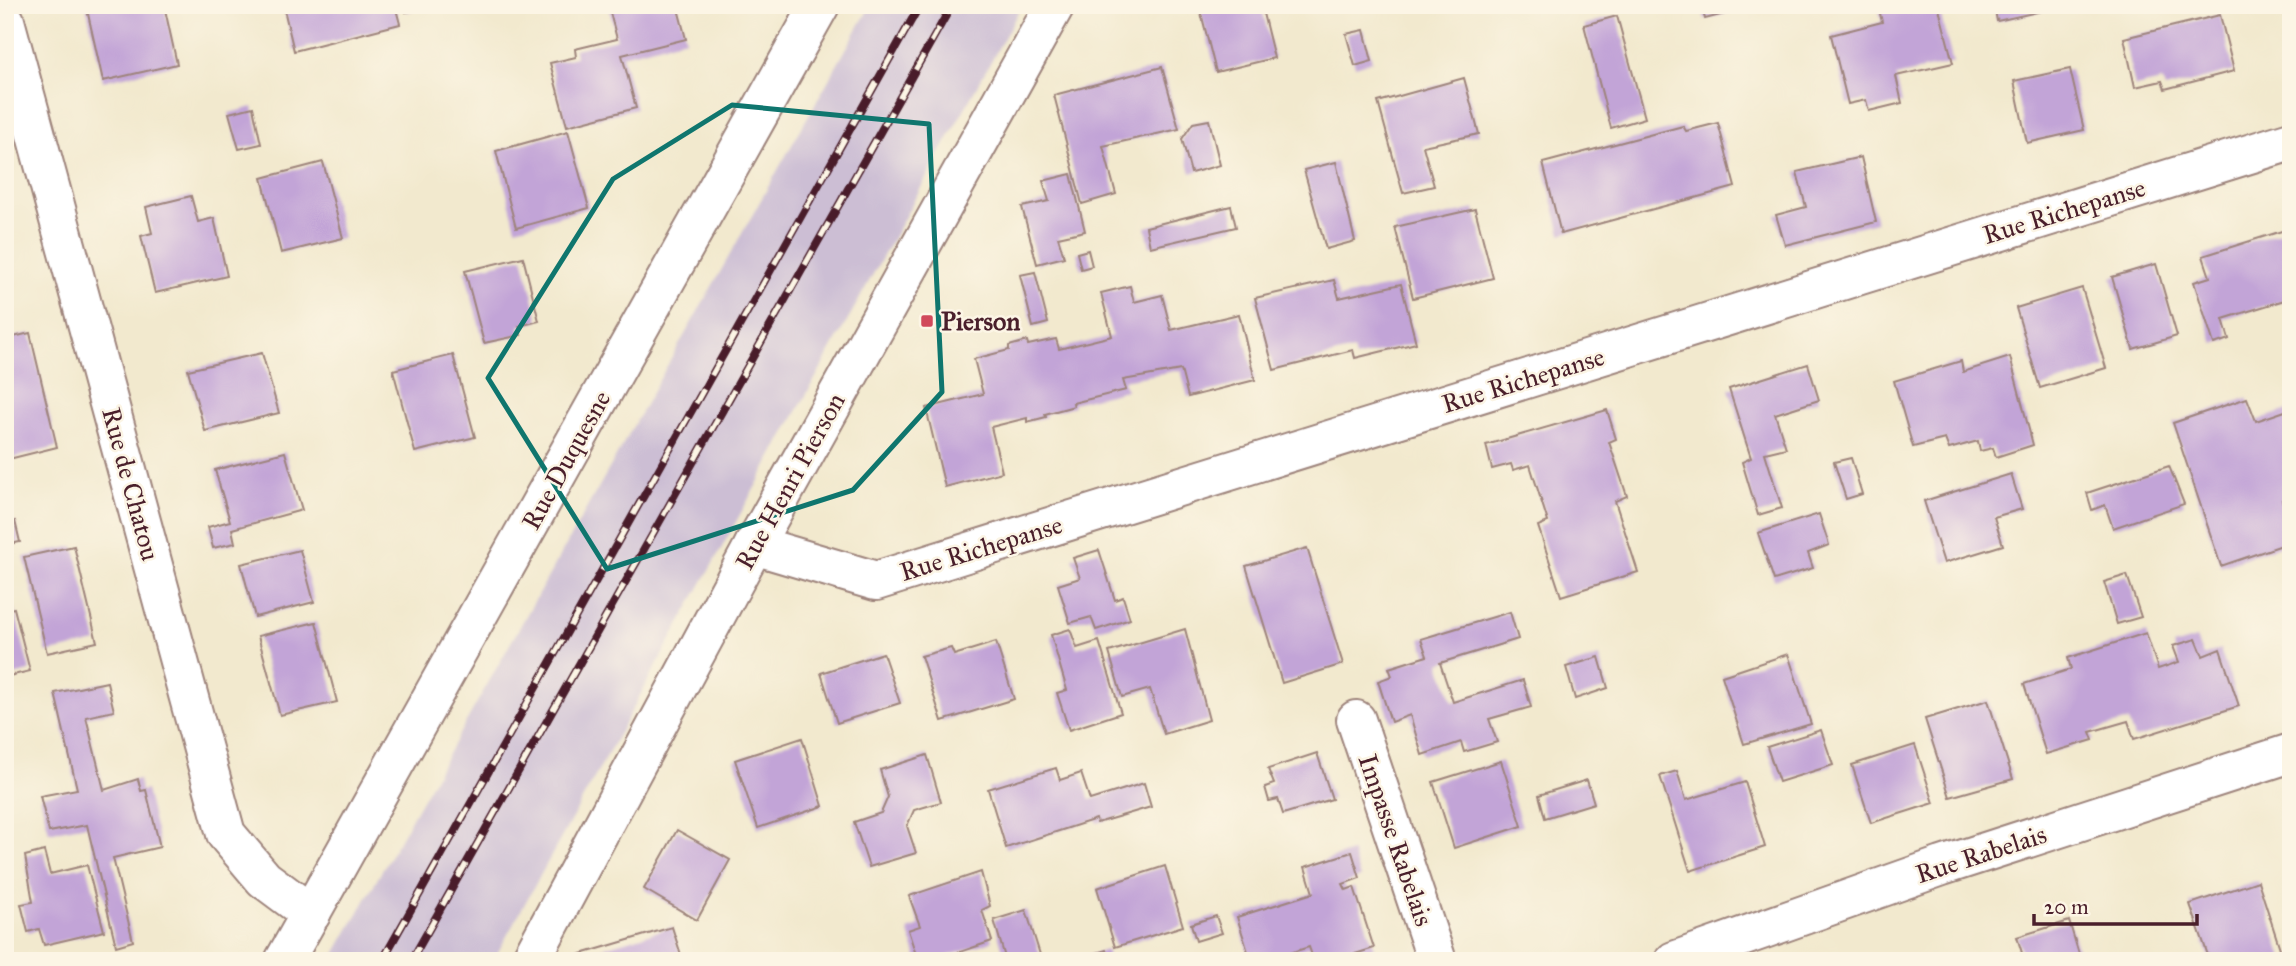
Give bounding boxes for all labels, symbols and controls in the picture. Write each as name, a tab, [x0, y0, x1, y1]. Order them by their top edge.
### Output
street label: Rue Richepanse	[1979, 171, 2149, 251]
place label: Pierson	[941, 305, 1020, 337]
marker: Pierson	[919, 313, 935, 329]
street label: Rue Richepanse	[1438, 340, 1608, 420]
street label: Rue Duquesne	[515, 385, 617, 535]
street label: Rue Henri Pierson	[728, 387, 852, 575]
street label: Rue de Chatou	[95, 404, 167, 564]
street label: Rue Richepanse	[896, 508, 1066, 588]
street label: Impasse Rabelais	[1352, 750, 1440, 930]
street label: Rue Rabelais	[1912, 818, 2050, 890]
scale bar	[2034, 882, 2196, 926]
text: 20 m	[2044, 894, 2089, 920]

